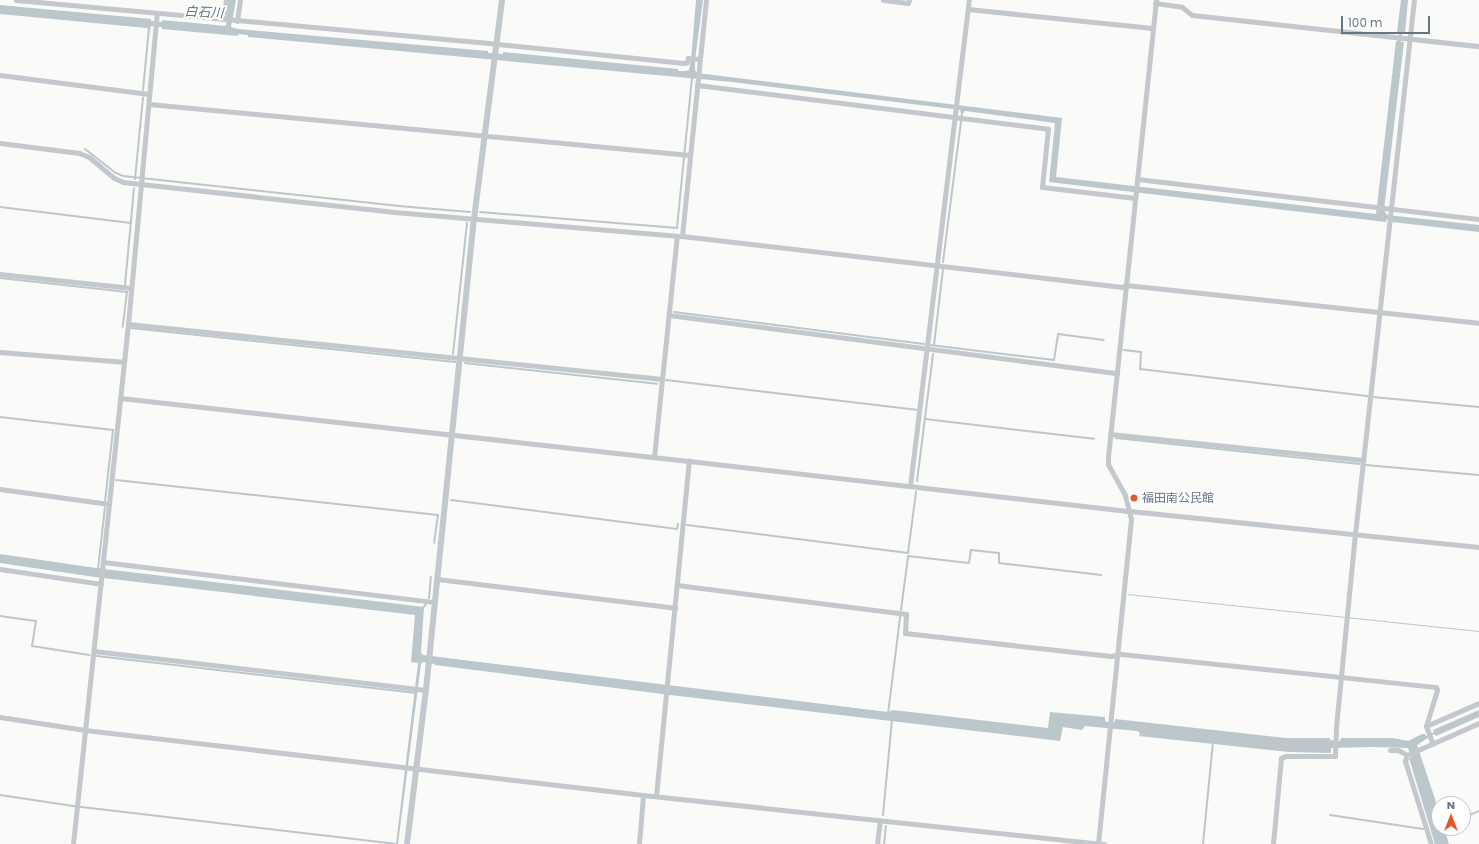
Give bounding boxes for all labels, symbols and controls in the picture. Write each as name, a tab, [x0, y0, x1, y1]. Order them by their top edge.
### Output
water label: 白石川	[184, 4, 224, 22]
scale bar	[1343, 8, 1432, 34]
text: 100 m	[1348, 14, 1382, 31]
place label: 福田南公民館	[1142, 491, 1214, 505]
marker: 福田南公民館	[1129, 493, 1139, 503]
north arrow	[1431, 796, 1471, 836]
text: N	[1447, 797, 1455, 813]

